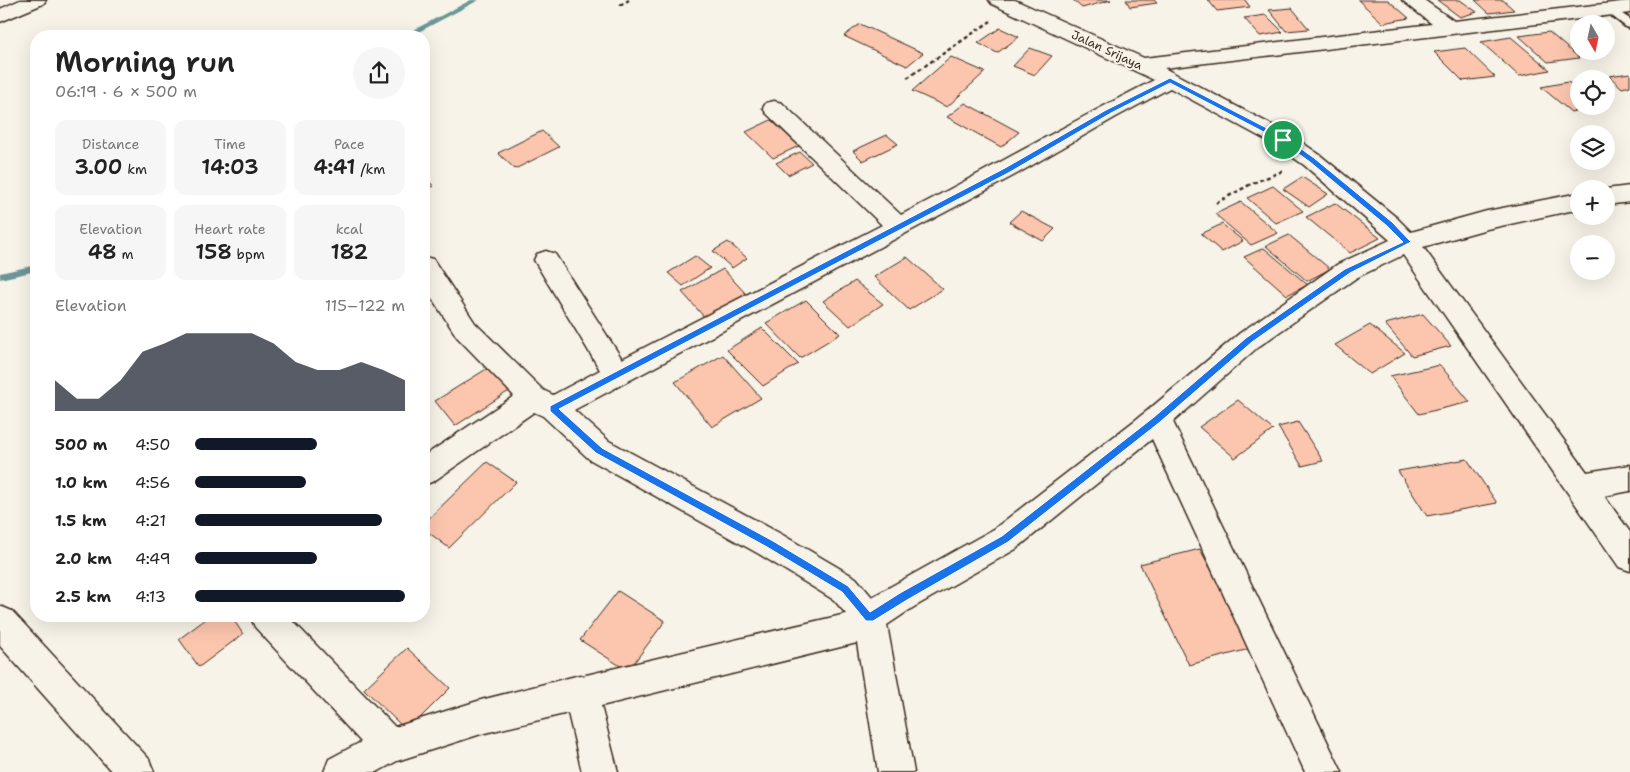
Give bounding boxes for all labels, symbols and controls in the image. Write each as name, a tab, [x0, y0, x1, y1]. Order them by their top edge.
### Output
north arrow	[1570, 15, 1615, 60]
map controls	[1570, 15, 1615, 280]
street label: Jalan Srijaya	[1069, 27, 1146, 74]
text: Morning run	[55, 43, 235, 81]
button: share	[353, 47, 405, 99]
button: locate	[1570, 70, 1615, 115]
text: 06:19 · 6 × 500 m	[55, 81, 197, 102]
pin	[1262, 119, 1304, 161]
button: layers	[1570, 125, 1615, 170]
icon: arrive	[1269, 126, 1297, 154]
text: Distance	[82, 135, 139, 153]
text: Time	[214, 135, 246, 153]
text: Pace	[334, 135, 365, 153]
text: 3.00	[74, 153, 123, 181]
text: 14:03	[201, 153, 259, 181]
text: 4:41	[313, 153, 356, 181]
text: km	[123, 160, 147, 178]
text: /km	[356, 160, 385, 178]
button: +	[1570, 180, 1615, 225]
text: Elevation	[79, 220, 142, 238]
text: Heart rate	[194, 220, 266, 238]
text: kcal	[336, 220, 363, 238]
button: −	[1570, 235, 1615, 280]
text: 48	[88, 238, 117, 266]
text: 158	[195, 238, 232, 266]
text: 182	[330, 238, 368, 266]
text: m	[117, 245, 134, 263]
text: bpm	[232, 245, 265, 263]
text: Elevation	[55, 295, 127, 316]
text: 115–122 m	[325, 295, 405, 316]
text: 500 m	[55, 434, 107, 455]
text: 4:50	[135, 434, 170, 455]
text: 1.0 km	[55, 472, 107, 493]
text: 4:56	[135, 472, 170, 493]
text: 1.5 km	[55, 510, 107, 531]
text: 4:21	[135, 510, 166, 531]
text: 2.0 km	[55, 548, 112, 569]
text: 4:49	[135, 548, 171, 569]
text: 2.5 km	[55, 586, 111, 607]
text: 4:13	[135, 586, 166, 607]

